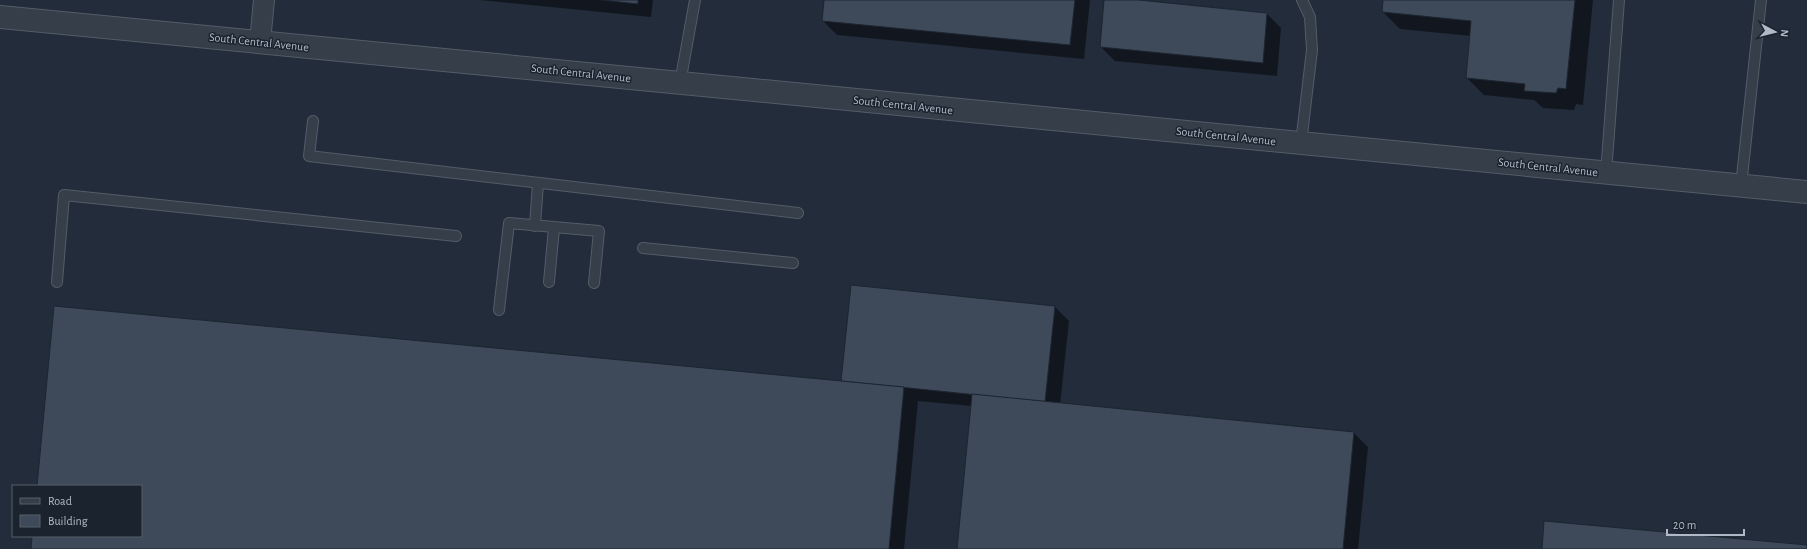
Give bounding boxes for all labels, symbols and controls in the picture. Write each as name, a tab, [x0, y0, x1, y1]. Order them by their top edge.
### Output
north arrow	[1755, 12, 1795, 52]
text: N	[1779, 29, 1790, 38]
street label: South Central Avenue	[209, 31, 309, 53]
street label: South Central Avenue	[531, 62, 631, 84]
street label: South Central Avenue	[853, 94, 953, 116]
street label: South Central Avenue	[1176, 125, 1276, 147]
street label: South Central Avenue	[1498, 156, 1598, 178]
legend	[12, 485, 142, 537]
text: Road	[48, 495, 72, 507]
scale bar	[1667, 511, 1744, 537]
text: Building	[48, 515, 88, 527]
text: 20 m	[1673, 519, 1696, 531]

